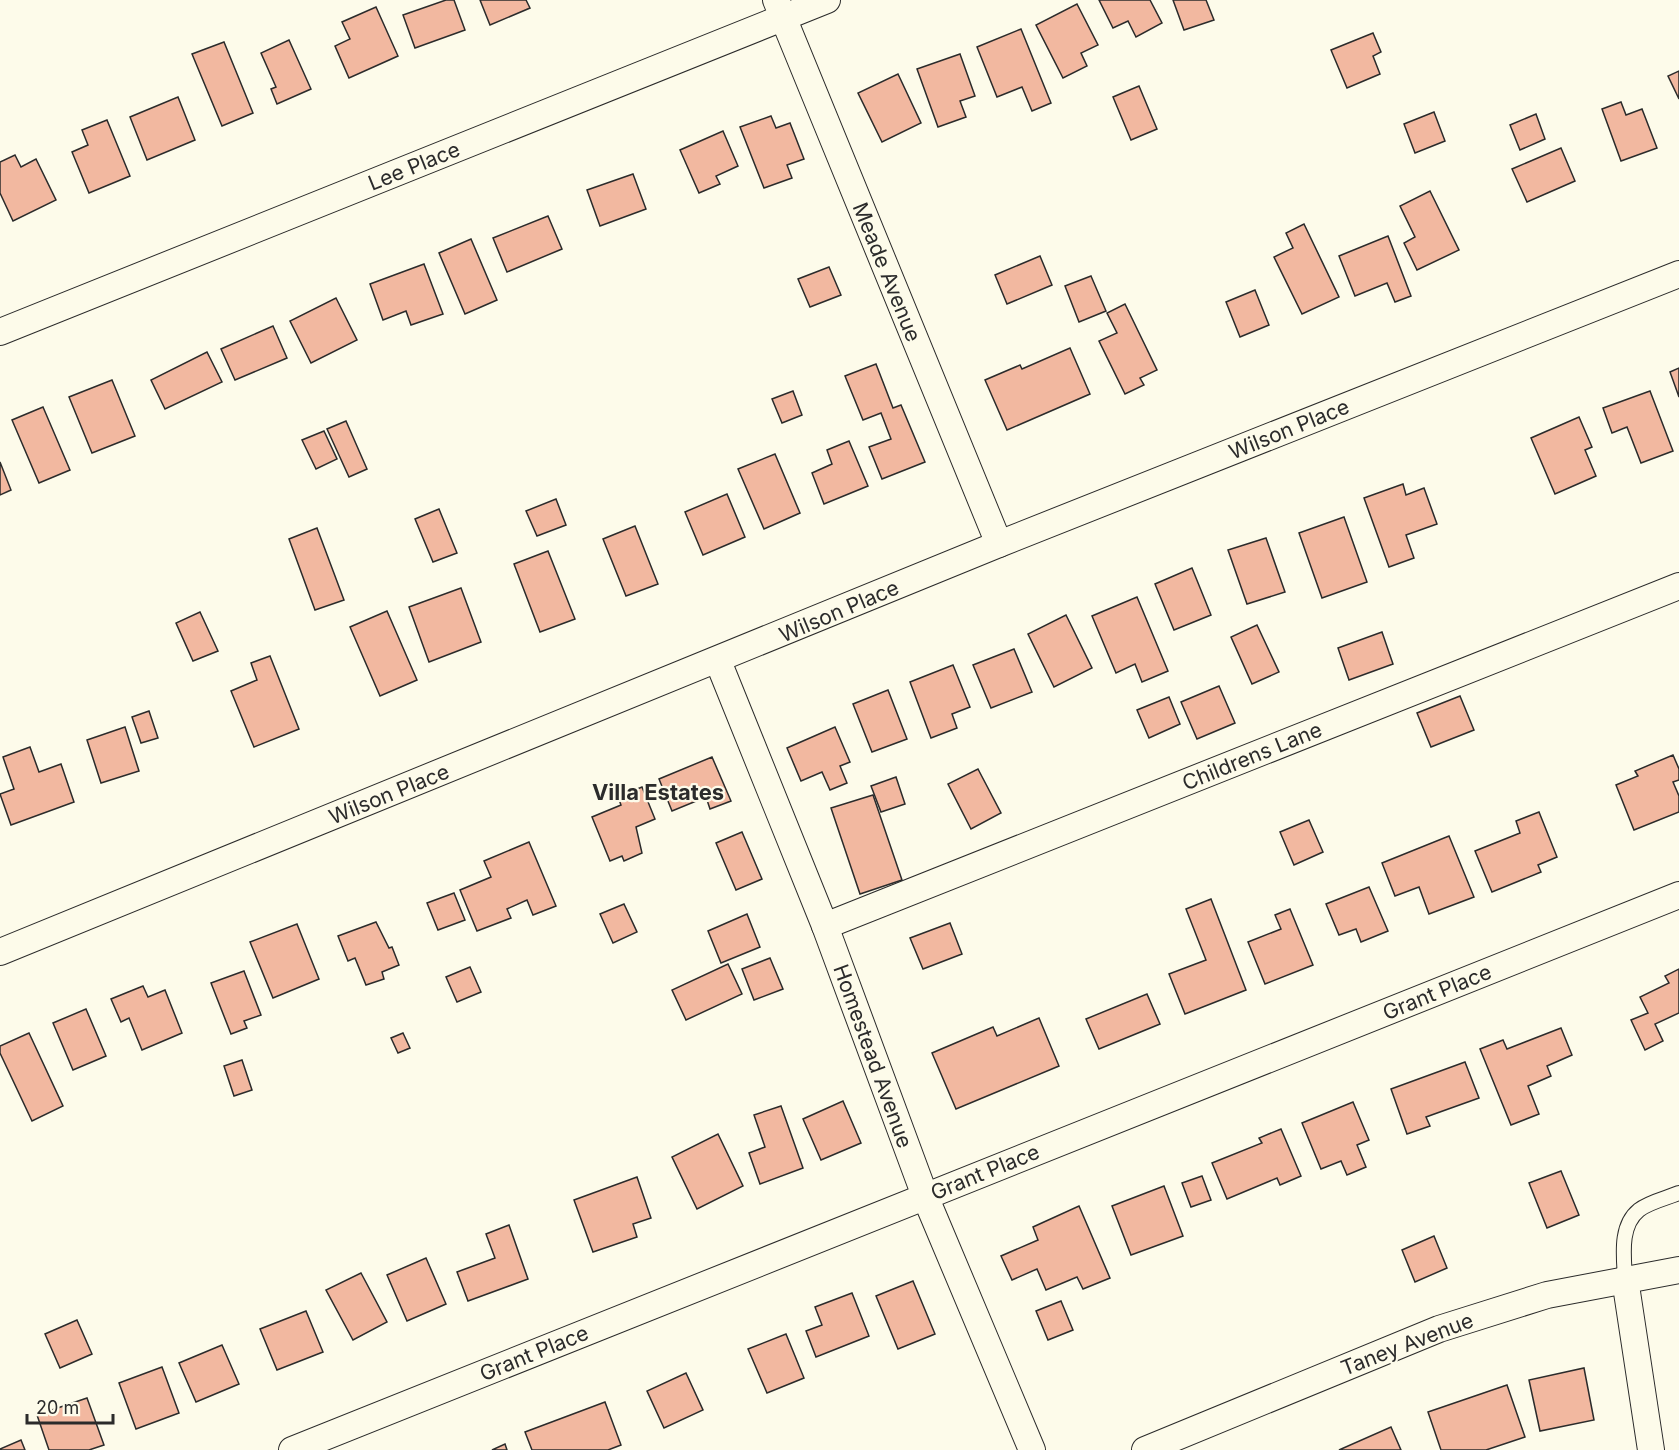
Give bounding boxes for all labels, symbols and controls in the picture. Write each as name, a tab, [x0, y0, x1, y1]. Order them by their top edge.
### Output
street label: Lee Place	[364, 136, 464, 196]
street label: Meade Avenue	[848, 199, 926, 345]
street label: Wilson Place	[1225, 394, 1353, 464]
street label: Wilson Place	[775, 575, 903, 647]
street label: Childrens Lane	[1179, 717, 1325, 795]
street label: Wilson Place	[325, 759, 453, 829]
district label: Villa Estates	[592, 779, 724, 805]
street label: Grant Place	[1379, 959, 1495, 1025]
street label: Homestead Avenue	[828, 961, 918, 1151]
street label: Grant Place	[927, 1139, 1043, 1205]
street label: Taney Avenue	[1337, 1307, 1477, 1381]
street label: Grant Place	[476, 1320, 592, 1386]
scale bar	[27, 1387, 112, 1425]
text: 20 m	[36, 1397, 79, 1418]

